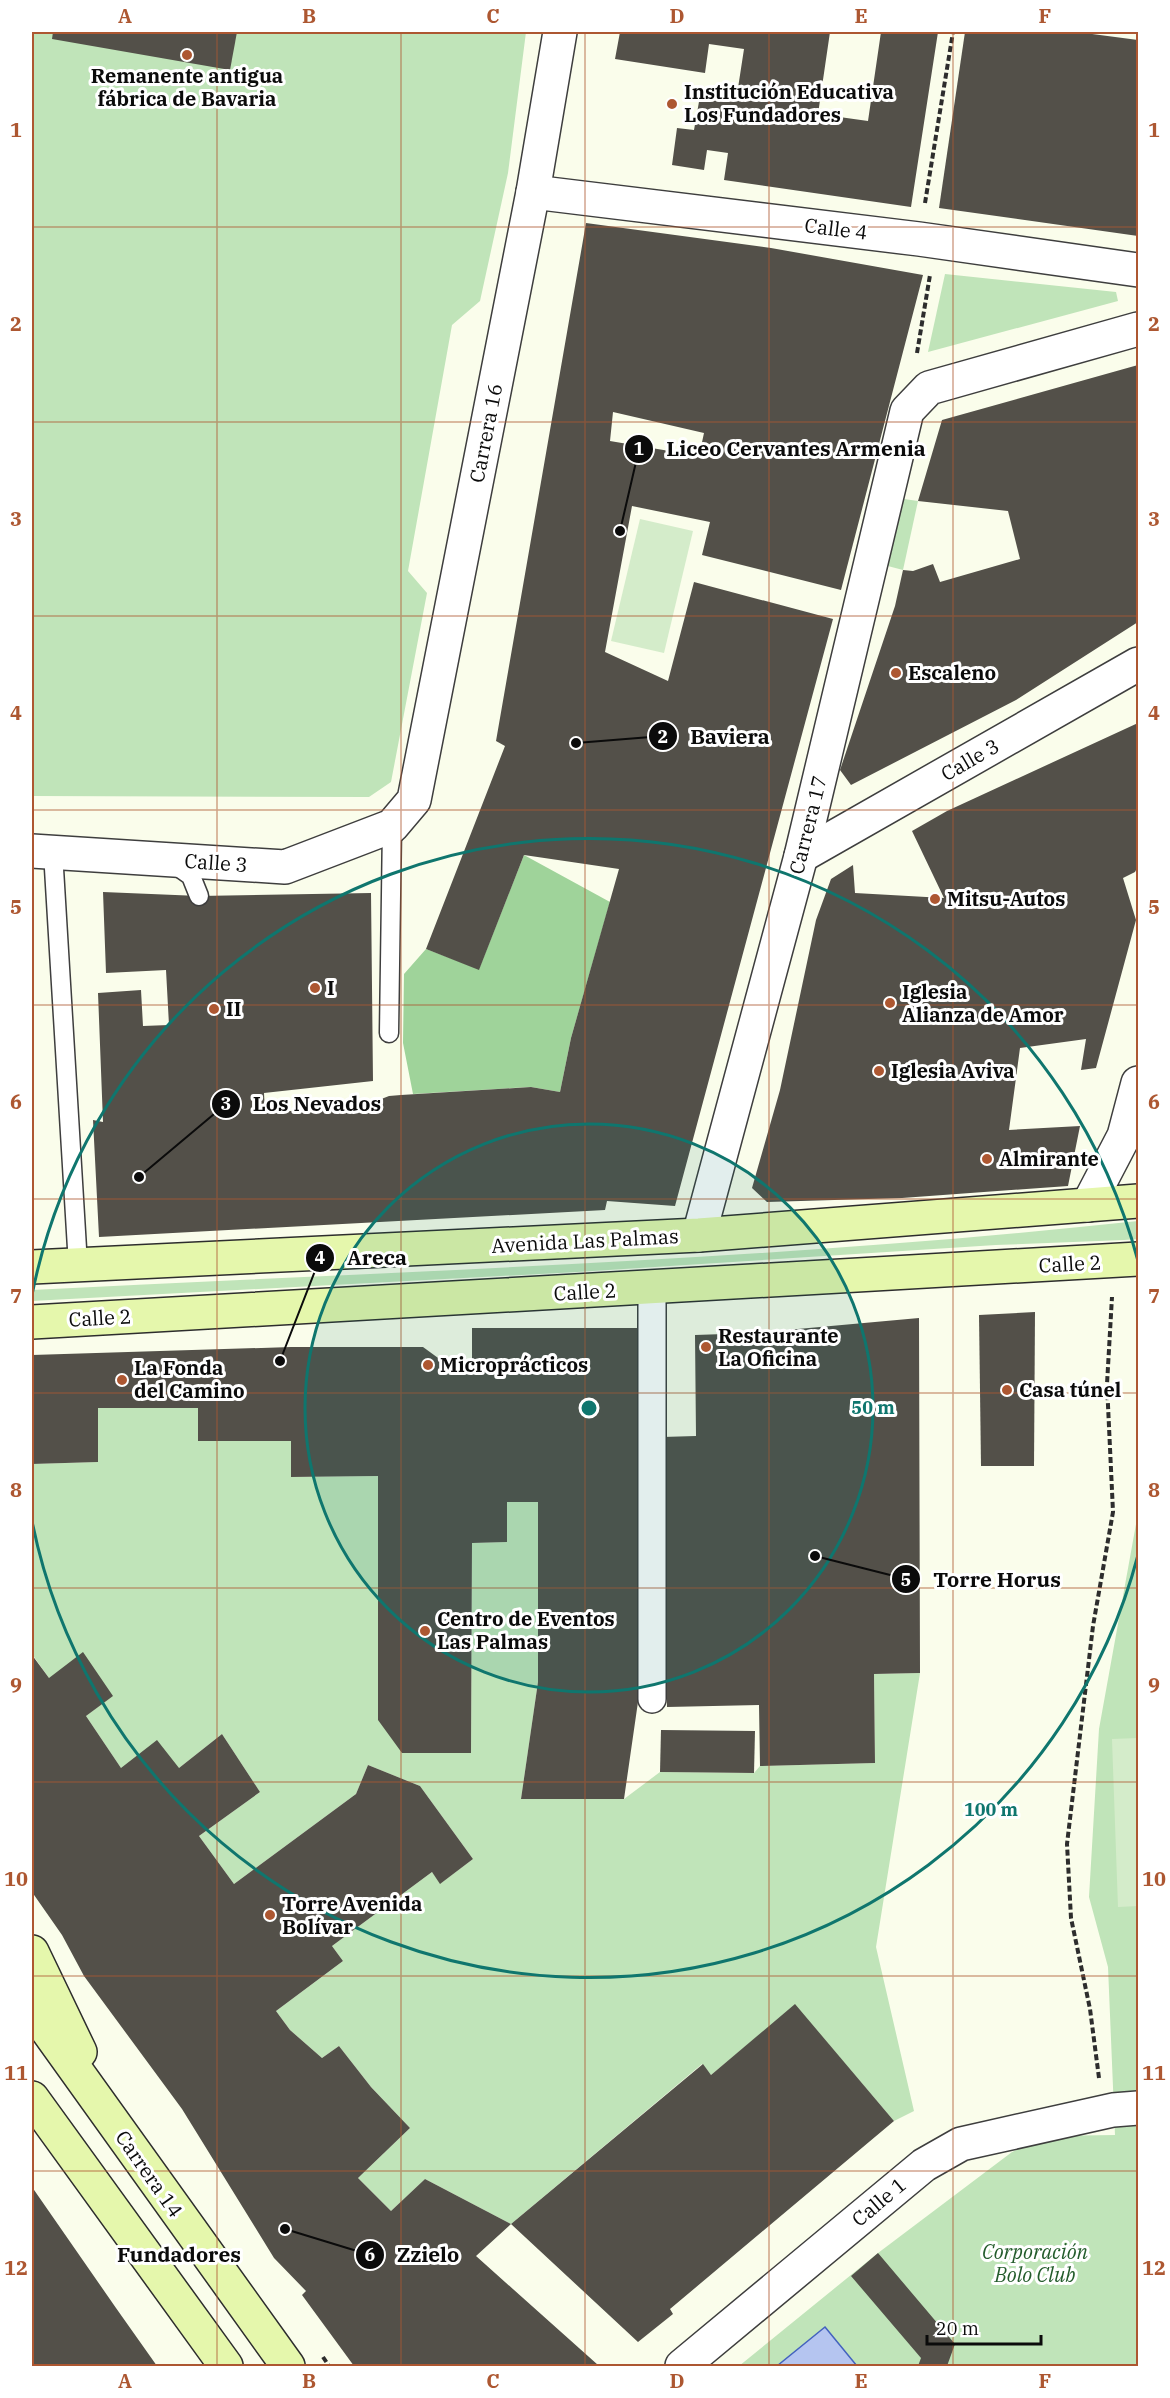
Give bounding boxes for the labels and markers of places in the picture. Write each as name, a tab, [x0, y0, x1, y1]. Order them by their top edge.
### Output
marker: Remanente antigua fábrica de Bavaria	[180, 48, 194, 62]
place label: Remanente antigua fábrica de Bavaria	[91, 62, 283, 112]
place label: Institución Educativa Los Fundadores	[684, 78, 894, 128]
marker: Institución Educativa Los Fundadores	[665, 97, 679, 111]
callout: Liceo Cervantes Armenia	[624, 429, 938, 468]
place label: Escaleno	[908, 659, 996, 686]
marker: Escaleno	[889, 666, 903, 680]
callout: Baviera	[648, 717, 782, 756]
place label: Mitsu-Autos	[947, 885, 1065, 912]
marker: Mitsu-Autos	[928, 892, 942, 906]
place label: I	[327, 974, 335, 1001]
place label: Iglesia Alianza de Amor	[902, 978, 1064, 1028]
marker: I	[308, 981, 322, 995]
place label: II	[226, 995, 241, 1022]
marker: Iglesia Alianza de Amor	[883, 996, 897, 1010]
marker: II	[207, 1002, 221, 1016]
place label: Iglesia Aviva	[891, 1057, 1015, 1084]
marker: Iglesia Aviva	[872, 1064, 886, 1078]
callout: Los Nevados	[211, 1085, 393, 1124]
place label: Almirante	[999, 1145, 1099, 1172]
marker: Almirante	[980, 1152, 994, 1166]
callout: Areca	[305, 1239, 419, 1278]
place label: Restaurante La Oficina	[718, 1322, 839, 1372]
marker: Restaurante La Oficina	[699, 1340, 713, 1354]
place label: Microprácticos	[440, 1351, 588, 1378]
place label: La Fonda del Camino	[134, 1354, 245, 1404]
marker: Microprácticos	[421, 1358, 435, 1372]
marker: La Fonda del Camino	[115, 1373, 129, 1387]
place label: Casa túnel	[1019, 1376, 1121, 1403]
marker: Casa túnel	[1000, 1383, 1014, 1397]
centre of rings	[579, 1398, 599, 1418]
callout: Torre Horus	[891, 1560, 1073, 1599]
place label: Centro de Eventos Las Palmas	[437, 1605, 615, 1655]
marker: Centro de Eventos Las Palmas	[418, 1624, 432, 1638]
place label: Torre Avenida Bolívar	[282, 1890, 422, 1940]
marker: Torre Avenida Bolívar	[263, 1908, 277, 1922]
callout: Zzielo	[355, 2235, 472, 2274]

